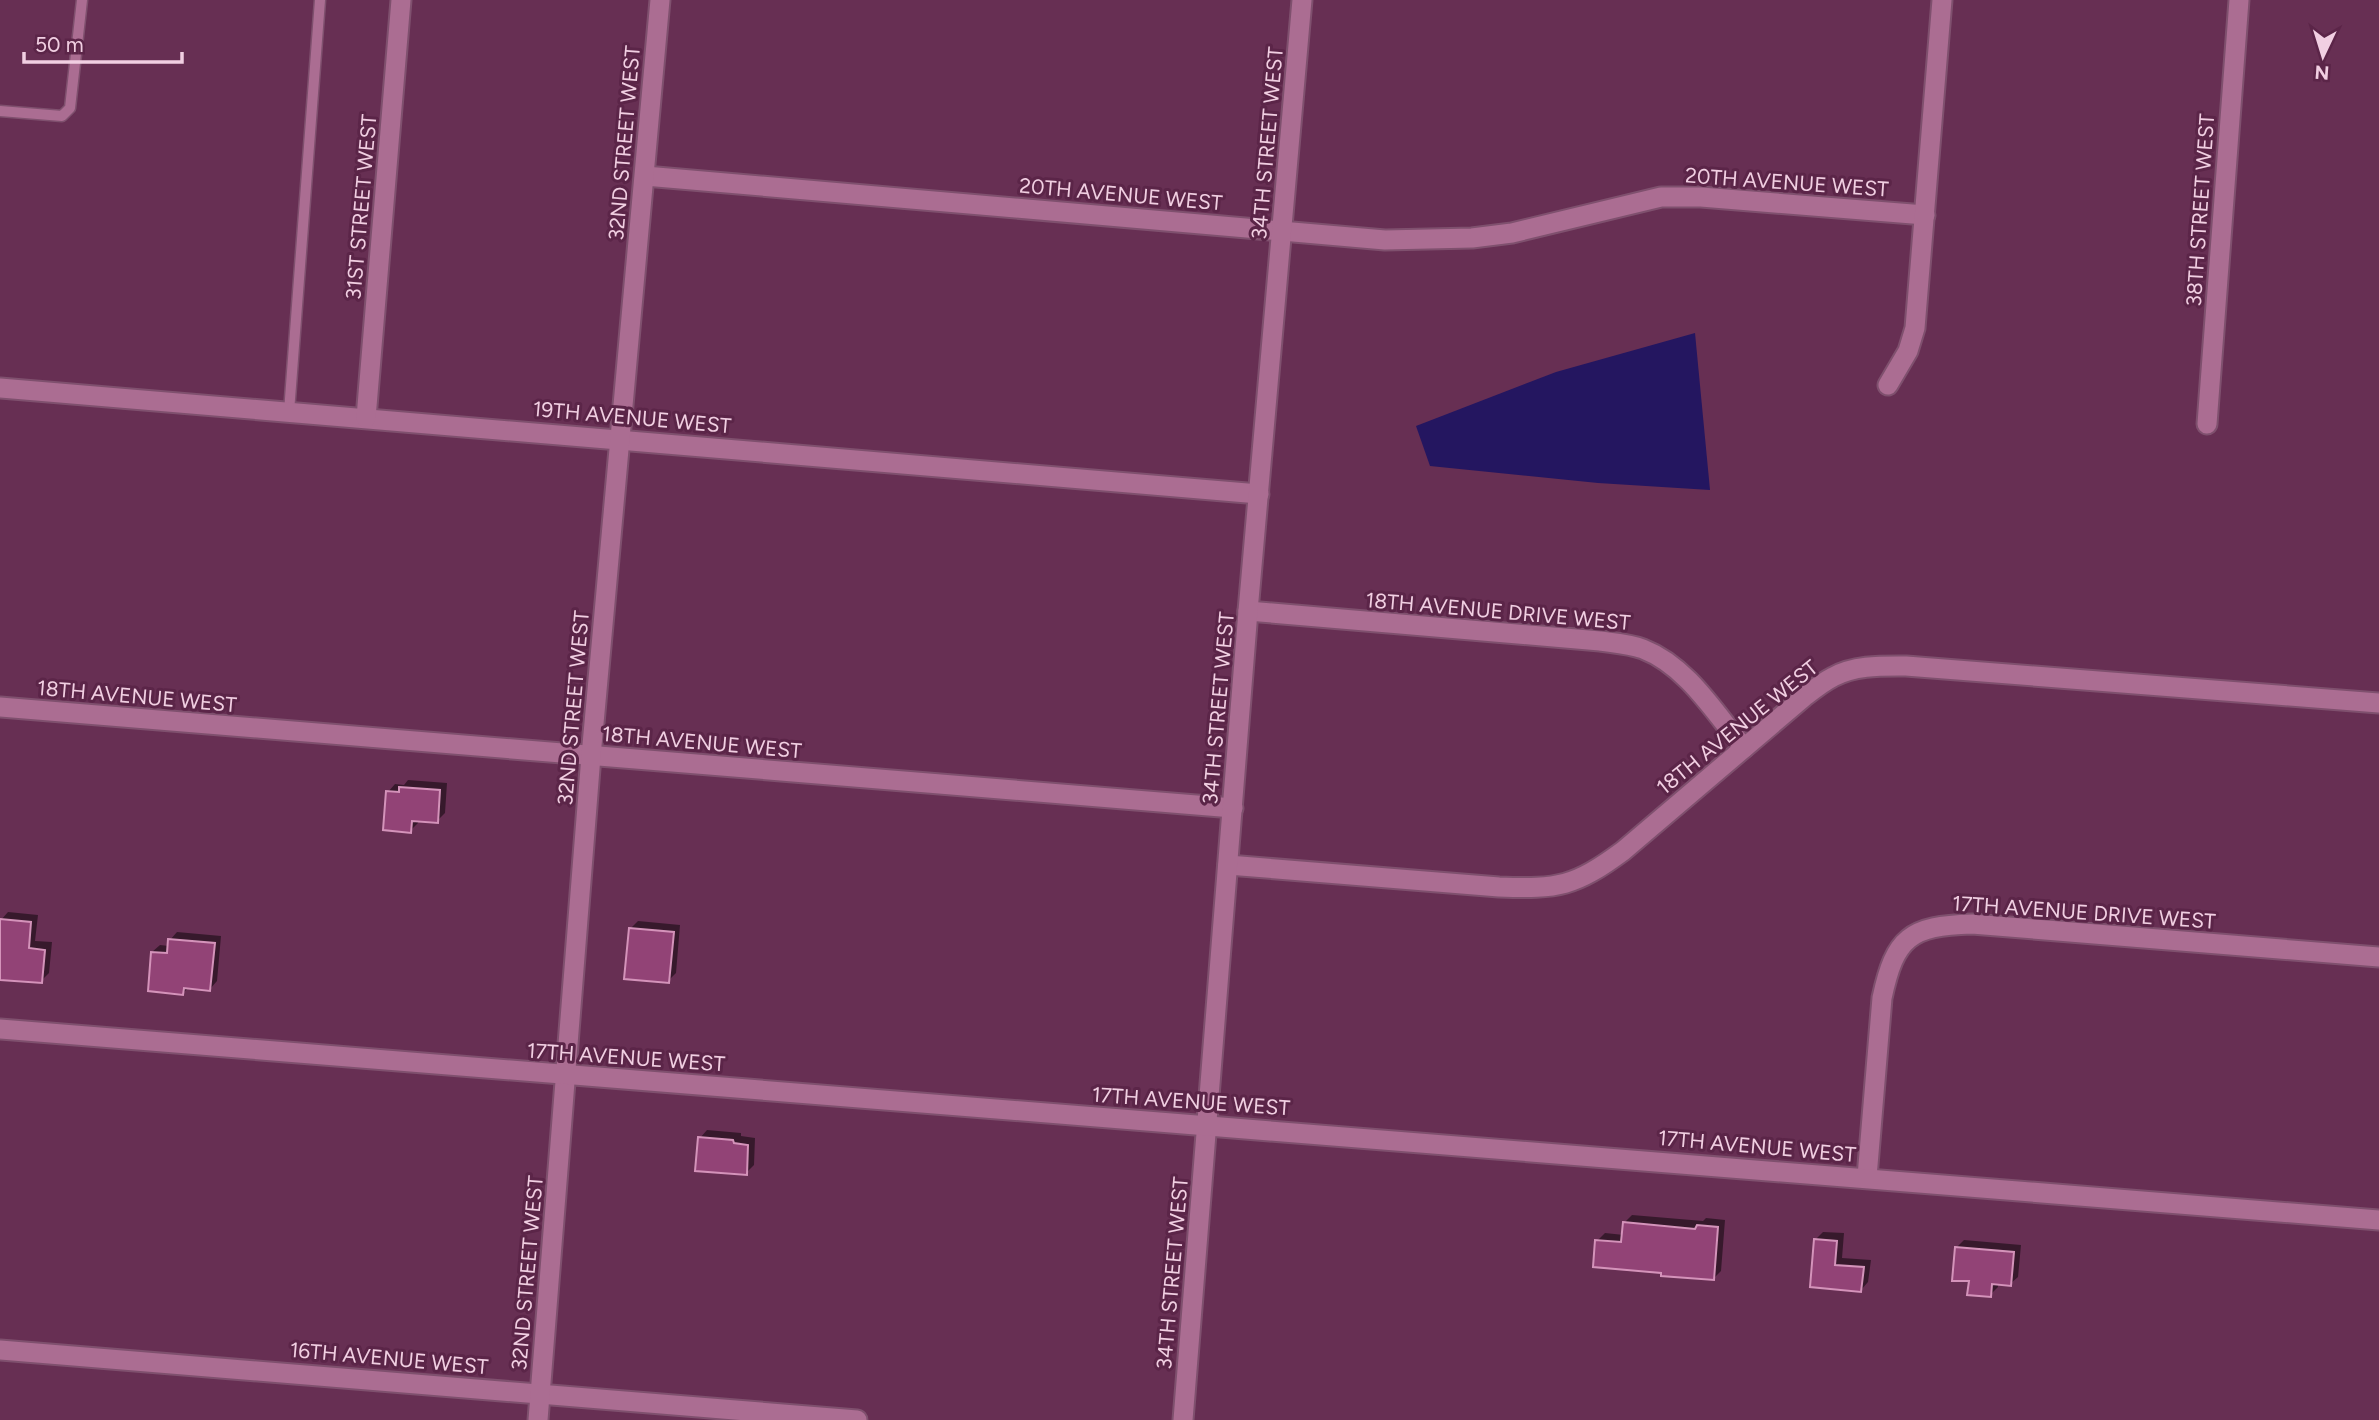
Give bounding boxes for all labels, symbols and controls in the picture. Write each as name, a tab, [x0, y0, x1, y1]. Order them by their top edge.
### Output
scale bar	[24, 21, 182, 65]
north arrow	[2288, 21, 2358, 91]
text: 50 m	[35, 32, 84, 57]
street label: 32ND STREET WEST	[603, 44, 645, 241]
street label: 34TH STREET WEST	[1246, 45, 1288, 240]
text: N	[2314, 60, 2330, 84]
street label: 38TH STREET WEST	[2181, 112, 2219, 307]
street label: 31ST STREET WEST	[340, 113, 382, 301]
street label: 20TH AVENUE WEST	[1684, 162, 1890, 202]
street label: 20TH AVENUE WEST	[1018, 173, 1224, 215]
street label: 19TH AVENUE WEST	[532, 396, 733, 438]
street label: 18TH AVENUE DRIVE WEST	[1365, 587, 1632, 635]
street label: 32ND STREET WEST	[552, 609, 594, 806]
street label: 34TH STREET WEST	[1197, 610, 1239, 805]
street label: 18TH AVENUE WEST	[1651, 654, 1823, 800]
street label: 18TH AVENUE WEST	[36, 675, 238, 717]
street label: 18TH AVENUE WEST	[601, 721, 803, 763]
street label: 17TH AVENUE DRIVE WEST	[1951, 890, 2217, 934]
street label: 17TH AVENUE WEST	[526, 1038, 726, 1076]
street label: 17TH AVENUE WEST	[1091, 1082, 1291, 1120]
street label: 17TH AVENUE WEST	[1657, 1125, 1857, 1167]
street label: 32ND STREET WEST	[506, 1174, 548, 1371]
street label: 34TH STREET WEST	[1151, 1175, 1193, 1370]
street label: 16TH AVENUE WEST	[289, 1337, 490, 1379]

